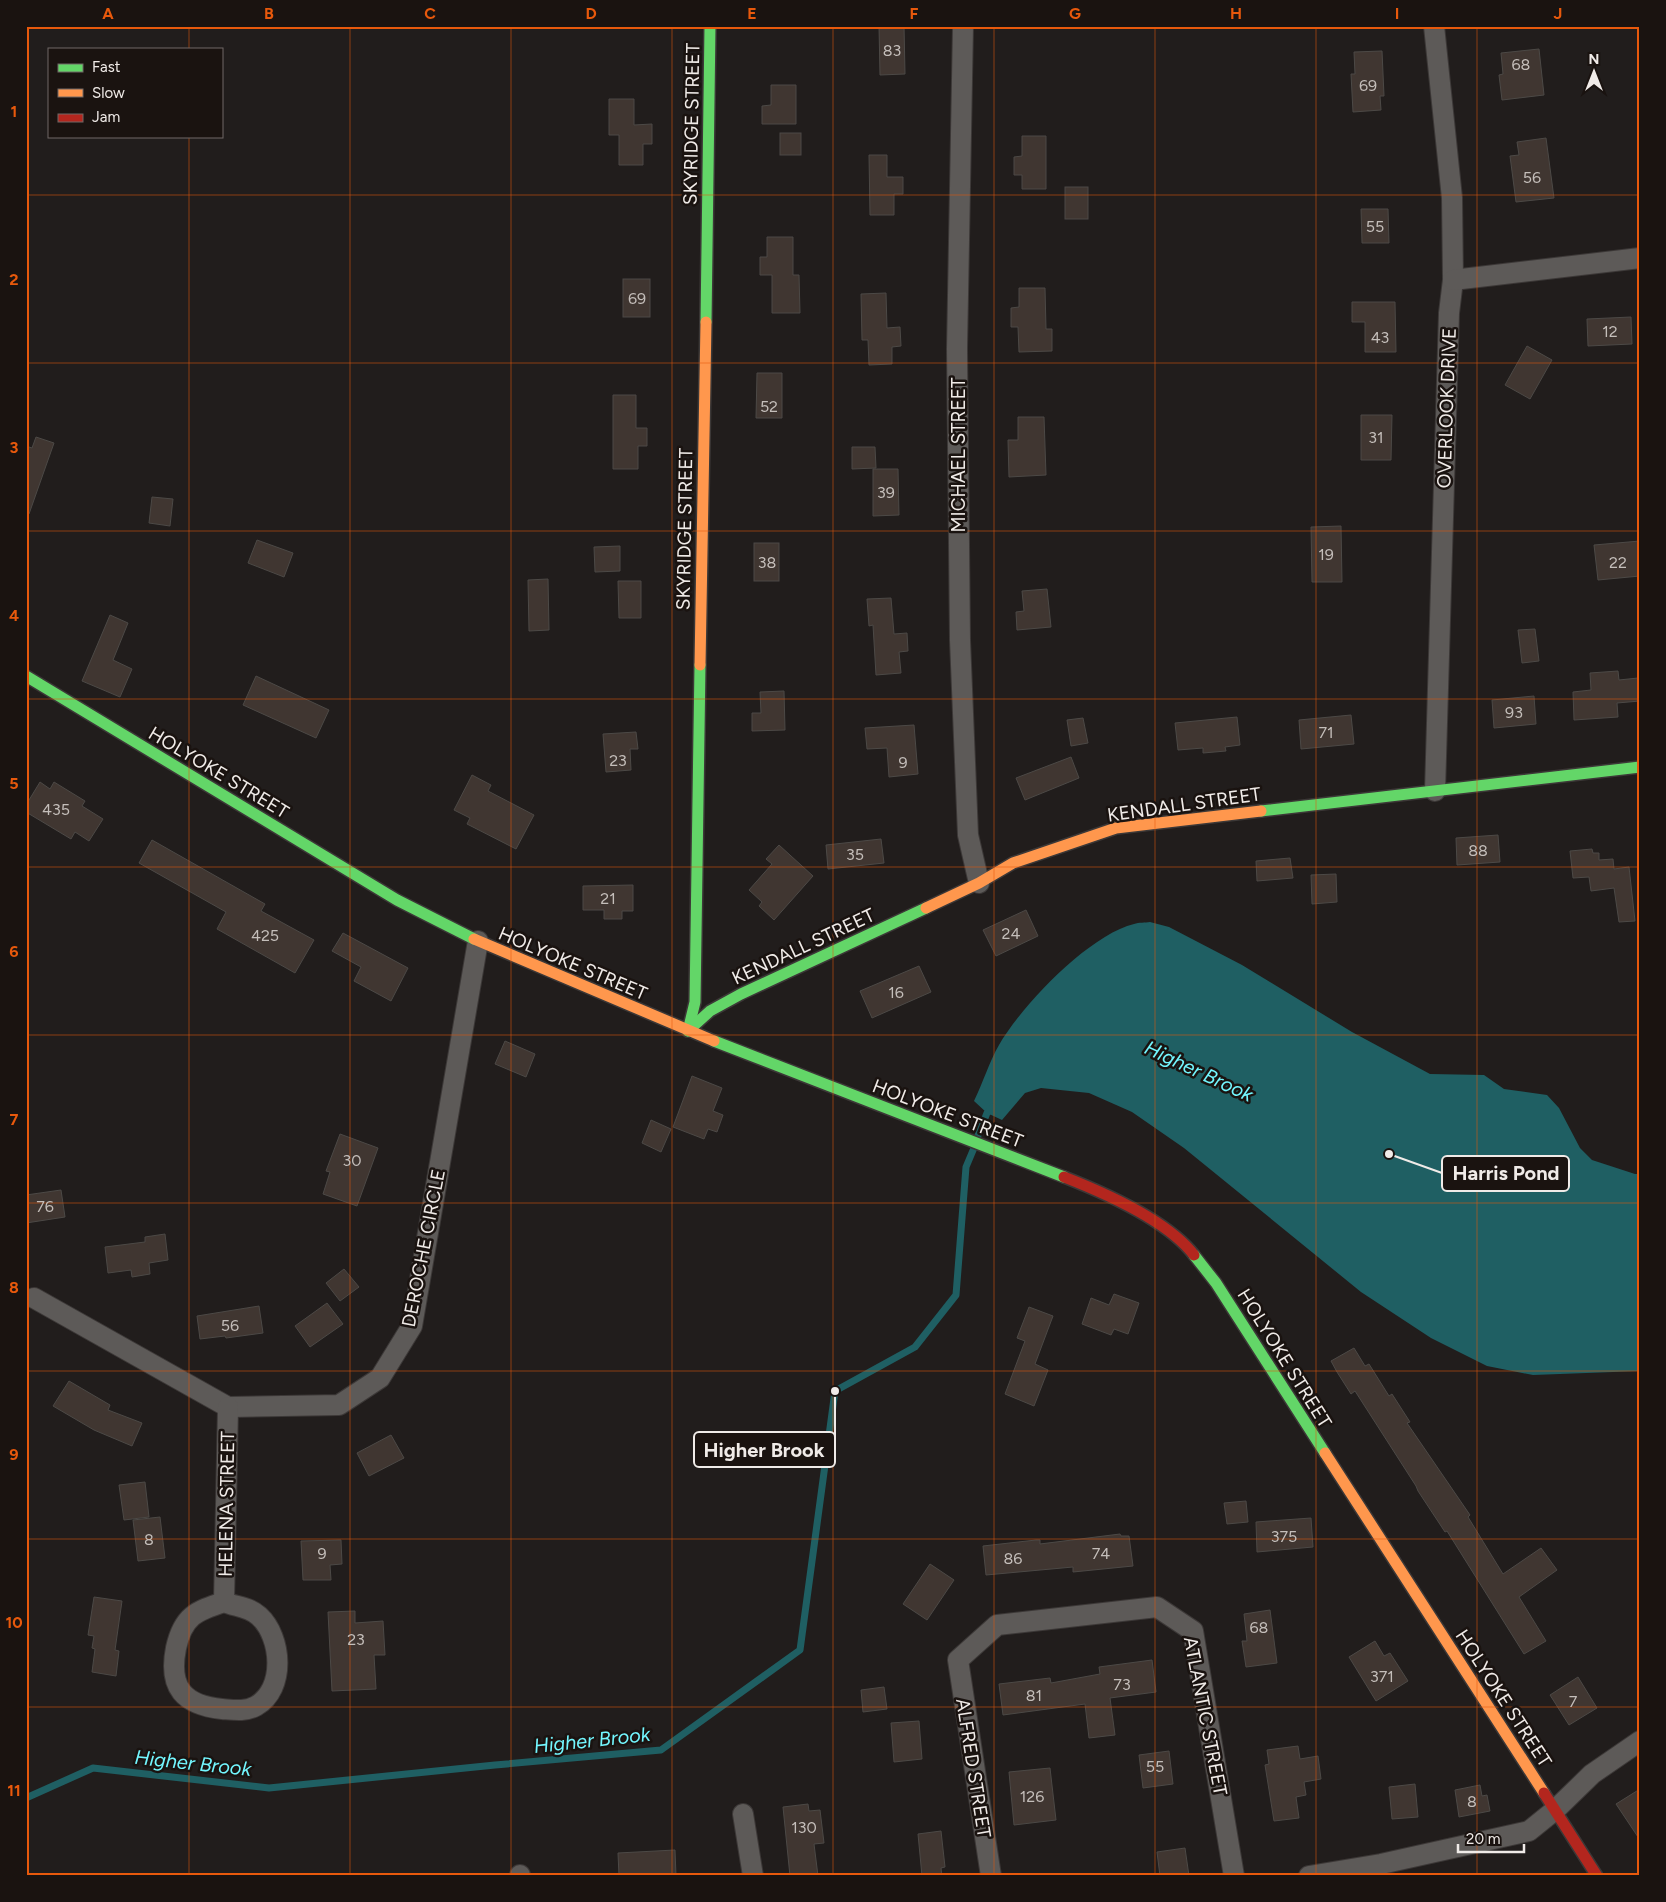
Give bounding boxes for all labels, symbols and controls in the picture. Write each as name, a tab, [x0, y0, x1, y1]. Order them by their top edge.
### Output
text: A	[102, 4, 114, 23]
text: B	[264, 4, 274, 23]
text: C	[424, 4, 436, 23]
text: D	[585, 4, 597, 23]
text: E	[747, 4, 757, 23]
text: F	[910, 4, 919, 23]
text: G	[1069, 4, 1081, 23]
text: H	[1230, 4, 1242, 23]
text: I	[1395, 4, 1399, 23]
text: J	[1554, 4, 1562, 23]
house number: 83	[883, 41, 901, 60]
street label: SKYRIDGE STREET	[679, 42, 704, 205]
legend	[48, 48, 222, 138]
north arrow	[1568, 48, 1618, 98]
text: N	[1589, 51, 1599, 68]
house number: 68	[1512, 55, 1530, 74]
text: Fast	[92, 58, 121, 76]
house number: 69	[1359, 76, 1377, 95]
text: Slow	[92, 84, 125, 102]
text: 1	[11, 102, 17, 121]
text: Jam	[92, 108, 120, 126]
house number: 56	[1523, 168, 1541, 187]
house number: 55	[1366, 217, 1384, 236]
text: 2	[9, 270, 19, 289]
house number: 69	[628, 289, 646, 308]
house number: 12	[1602, 322, 1618, 341]
street label: OVERLOOK DRIVE	[1432, 327, 1461, 489]
house number: 43	[1371, 328, 1389, 347]
street label: MICHAEL STREET	[947, 377, 970, 532]
house number: 52	[760, 397, 778, 416]
house number: 31	[1368, 428, 1384, 447]
text: 3	[10, 438, 19, 457]
street label: SKYRIDGE STREET	[672, 447, 697, 610]
house number: 39	[877, 483, 895, 502]
house number: 19	[1318, 545, 1334, 564]
house number: 38	[758, 553, 776, 572]
house number: 22	[1609, 553, 1627, 572]
text: 4	[9, 606, 19, 625]
house number: 93	[1505, 703, 1523, 722]
street label: HOLYOKE STREET	[144, 722, 293, 824]
house number: 71	[1318, 723, 1334, 742]
house number: 23	[609, 751, 627, 770]
house number: 9	[898, 753, 908, 772]
text: 5	[9, 774, 19, 793]
street label: KENDALL STREET	[1106, 782, 1263, 827]
house number: 435	[42, 800, 70, 819]
house number: 88	[1468, 841, 1488, 860]
house number: 35	[846, 845, 864, 864]
house number: 21	[600, 889, 616, 908]
street label: KENDALL STREET	[728, 903, 879, 990]
street label: HOLYOKE STREET	[495, 922, 651, 1005]
house number: 24	[1002, 924, 1020, 943]
house number: 425	[251, 926, 279, 945]
text: 6	[9, 942, 19, 961]
house number: 16	[888, 983, 904, 1002]
water label: Higher Brook	[1141, 1035, 1258, 1107]
street label: HOLYOKE STREET	[869, 1074, 1027, 1153]
text: 7	[10, 1110, 19, 1129]
house number: 30	[343, 1151, 361, 1170]
callout: Harris Pond	[1442, 1156, 1569, 1191]
text: Harris Pond	[1453, 1161, 1559, 1185]
street label: DEROCHE CIRCLE	[397, 1167, 450, 1329]
house number: 76	[36, 1197, 54, 1216]
text: 8	[9, 1278, 19, 1297]
street label: HOLYOKE STREET	[1233, 1285, 1337, 1432]
house number: 56	[221, 1316, 239, 1335]
street label: HELENA STREET	[214, 1430, 239, 1577]
callout: Higher Brook	[694, 1432, 835, 1467]
text: Higher Brook	[704, 1438, 825, 1462]
text: 9	[9, 1445, 19, 1464]
house number: 375	[1271, 1527, 1297, 1546]
house number: 8	[144, 1530, 154, 1549]
house number: 9	[317, 1544, 327, 1563]
house number: 74	[1092, 1544, 1110, 1563]
house number: 86	[1004, 1549, 1022, 1568]
text: 10	[5, 1613, 23, 1632]
house number: 68	[1250, 1618, 1268, 1637]
street label: HOLYOKE STREET	[1451, 1625, 1557, 1772]
house number: 23	[347, 1630, 365, 1649]
street label: ATLANTIC STREET	[1179, 1635, 1232, 1798]
house number: 371	[1370, 1667, 1394, 1686]
house number: 73	[1113, 1675, 1131, 1694]
house number: 81	[1026, 1686, 1042, 1705]
house number: 7	[1569, 1692, 1578, 1711]
street label: ALFRED STREET	[951, 1697, 996, 1840]
water label: Higher Brook	[532, 1722, 653, 1758]
water label: Higher Brook	[133, 1745, 254, 1781]
house number: 55	[1146, 1757, 1164, 1776]
text: 11	[7, 1781, 21, 1800]
house number: 126	[1020, 1787, 1044, 1806]
house number: 8	[1467, 1792, 1477, 1811]
house number: 130	[791, 1818, 817, 1837]
scale bar	[1458, 1822, 1525, 1854]
text: 20 m	[1466, 1830, 1500, 1848]

